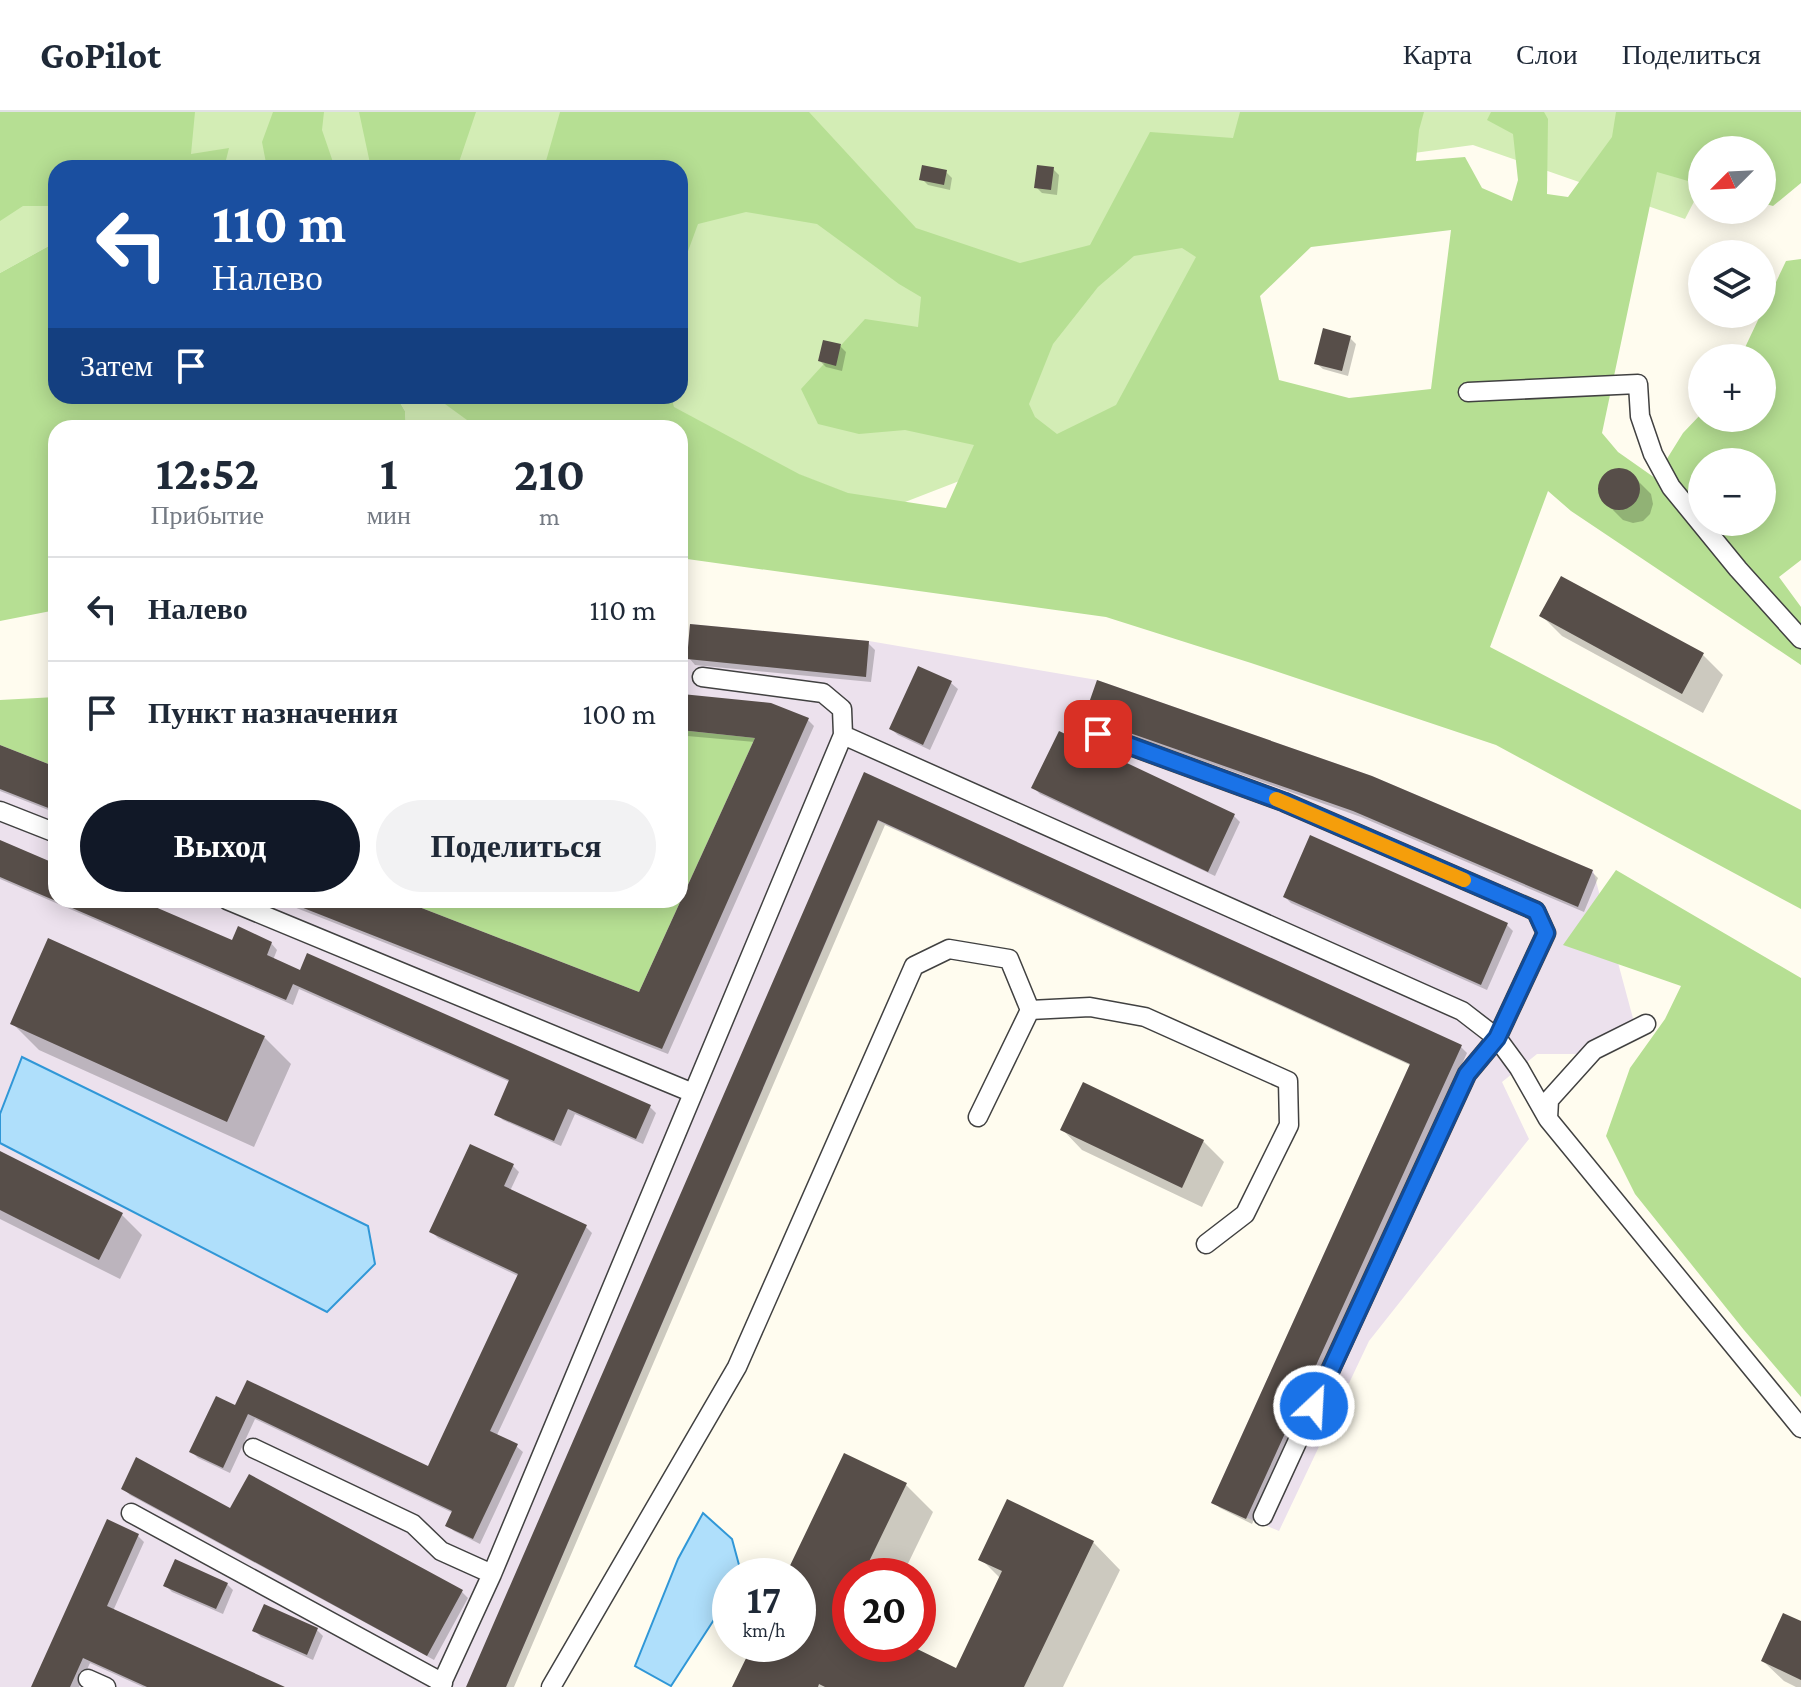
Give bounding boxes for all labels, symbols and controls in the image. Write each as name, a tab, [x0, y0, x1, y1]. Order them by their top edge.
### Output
text: GoPilot	[40, 34, 161, 76]
text: Карта	[1403, 39, 1472, 70]
text: Слои	[1516, 39, 1578, 70]
text: Поделиться	[1622, 39, 1761, 70]
north arrow	[1688, 136, 1776, 224]
map controls	[1688, 136, 1776, 536]
icon: left	[80, 192, 184, 296]
text: 110 m	[212, 192, 346, 254]
button: layers	[1688, 240, 1776, 328]
text: Налево	[212, 258, 323, 298]
icon: arrive	[169, 344, 213, 388]
button: +	[1688, 344, 1776, 432]
text: Затем	[80, 349, 153, 382]
text: 12:52	[156, 446, 259, 499]
text: 1	[380, 446, 398, 499]
text: 210	[514, 447, 585, 500]
button: −	[1688, 448, 1776, 536]
text: Прибытие	[151, 501, 264, 530]
text: мин	[367, 501, 411, 530]
text: m	[539, 502, 560, 531]
icon: left	[80, 587, 124, 631]
text: Налево	[148, 592, 248, 625]
text: 110 m	[589, 593, 656, 626]
icon: arrive	[80, 691, 124, 735]
text: Пункт назначения	[148, 696, 398, 729]
text: 100 m	[582, 697, 656, 730]
pin	[1064, 700, 1132, 768]
icon: arrive	[1076, 712, 1120, 756]
button: Выход	[80, 800, 360, 892]
button: Поделиться	[376, 800, 656, 892]
position arrow	[1272, 1364, 1356, 1448]
speed limit sign: 20	[832, 1558, 936, 1662]
text: 17	[747, 1577, 781, 1622]
text: km/h	[742, 1619, 786, 1641]

